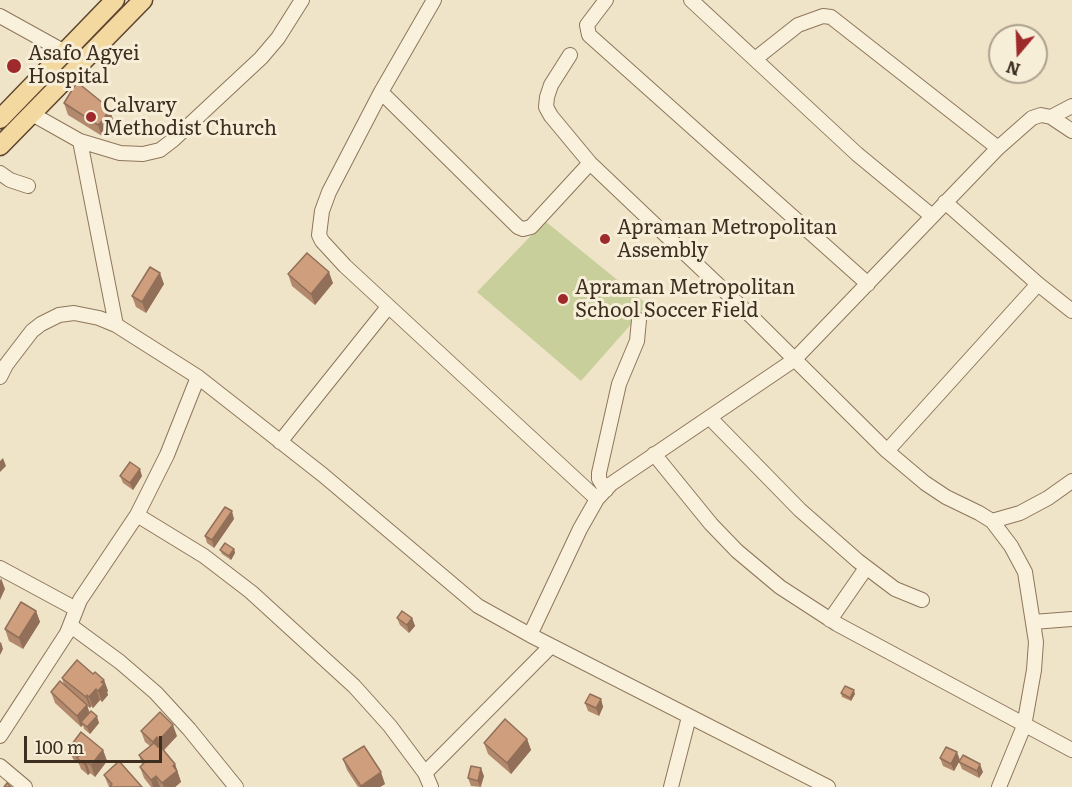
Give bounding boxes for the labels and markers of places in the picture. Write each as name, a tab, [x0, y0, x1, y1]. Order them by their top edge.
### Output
place label: Asafo Agyei Hospital	[28, 42, 140, 89]
marker: Asafo Agyei Hospital	[5, 57, 23, 75]
place label: Calvary Methodist Church	[103, 94, 277, 141]
marker: Calvary Methodist Church	[84, 110, 98, 124]
place label: Apraman Metropolitan Assembly	[617, 216, 837, 263]
marker: Apraman Metropolitan Assembly	[598, 232, 612, 246]
place label: Apraman Metropolitan School Soccer Field	[575, 276, 795, 323]
marker: Apraman Metropolitan School Soccer Field	[556, 292, 570, 306]

